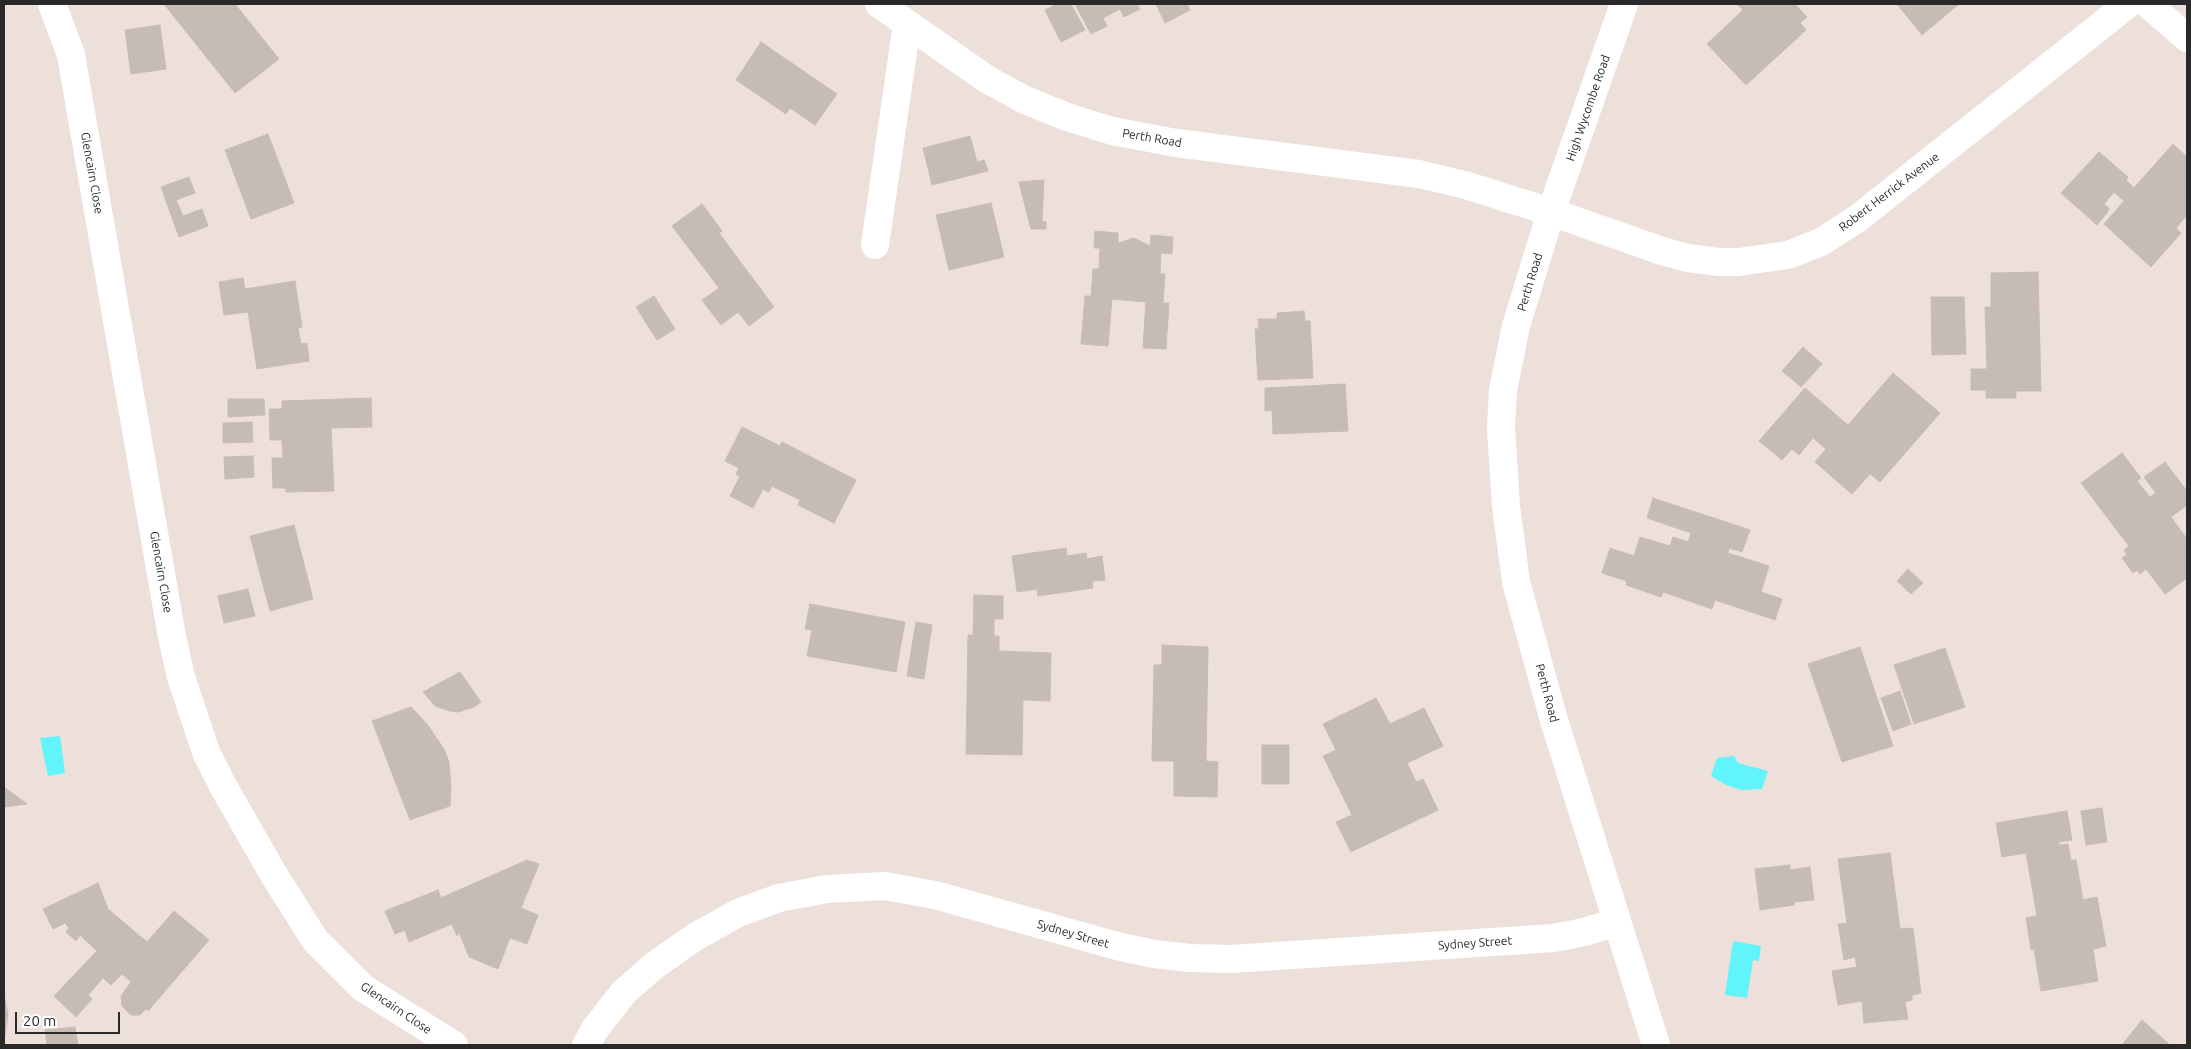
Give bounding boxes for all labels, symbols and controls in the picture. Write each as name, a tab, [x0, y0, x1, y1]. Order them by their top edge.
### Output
street label: High Wycombe Road	[1563, 53, 1613, 163]
street label: Perth Road	[1121, 126, 1183, 150]
street label: Glencairn Close	[78, 131, 106, 215]
street label: Robert Herrick Avenue	[1836, 150, 1942, 234]
street label: Perth Road	[1514, 251, 1546, 313]
street label: Glencairn Close	[147, 530, 175, 614]
street label: Perth Road	[1532, 662, 1562, 724]
street label: Sydney Street	[1035, 917, 1111, 951]
street label: Sydney Street	[1437, 933, 1513, 953]
street label: Glencairn Close	[358, 979, 434, 1037]
scale bar	[18, 1002, 122, 1034]
text: 20 m	[23, 1012, 56, 1029]

